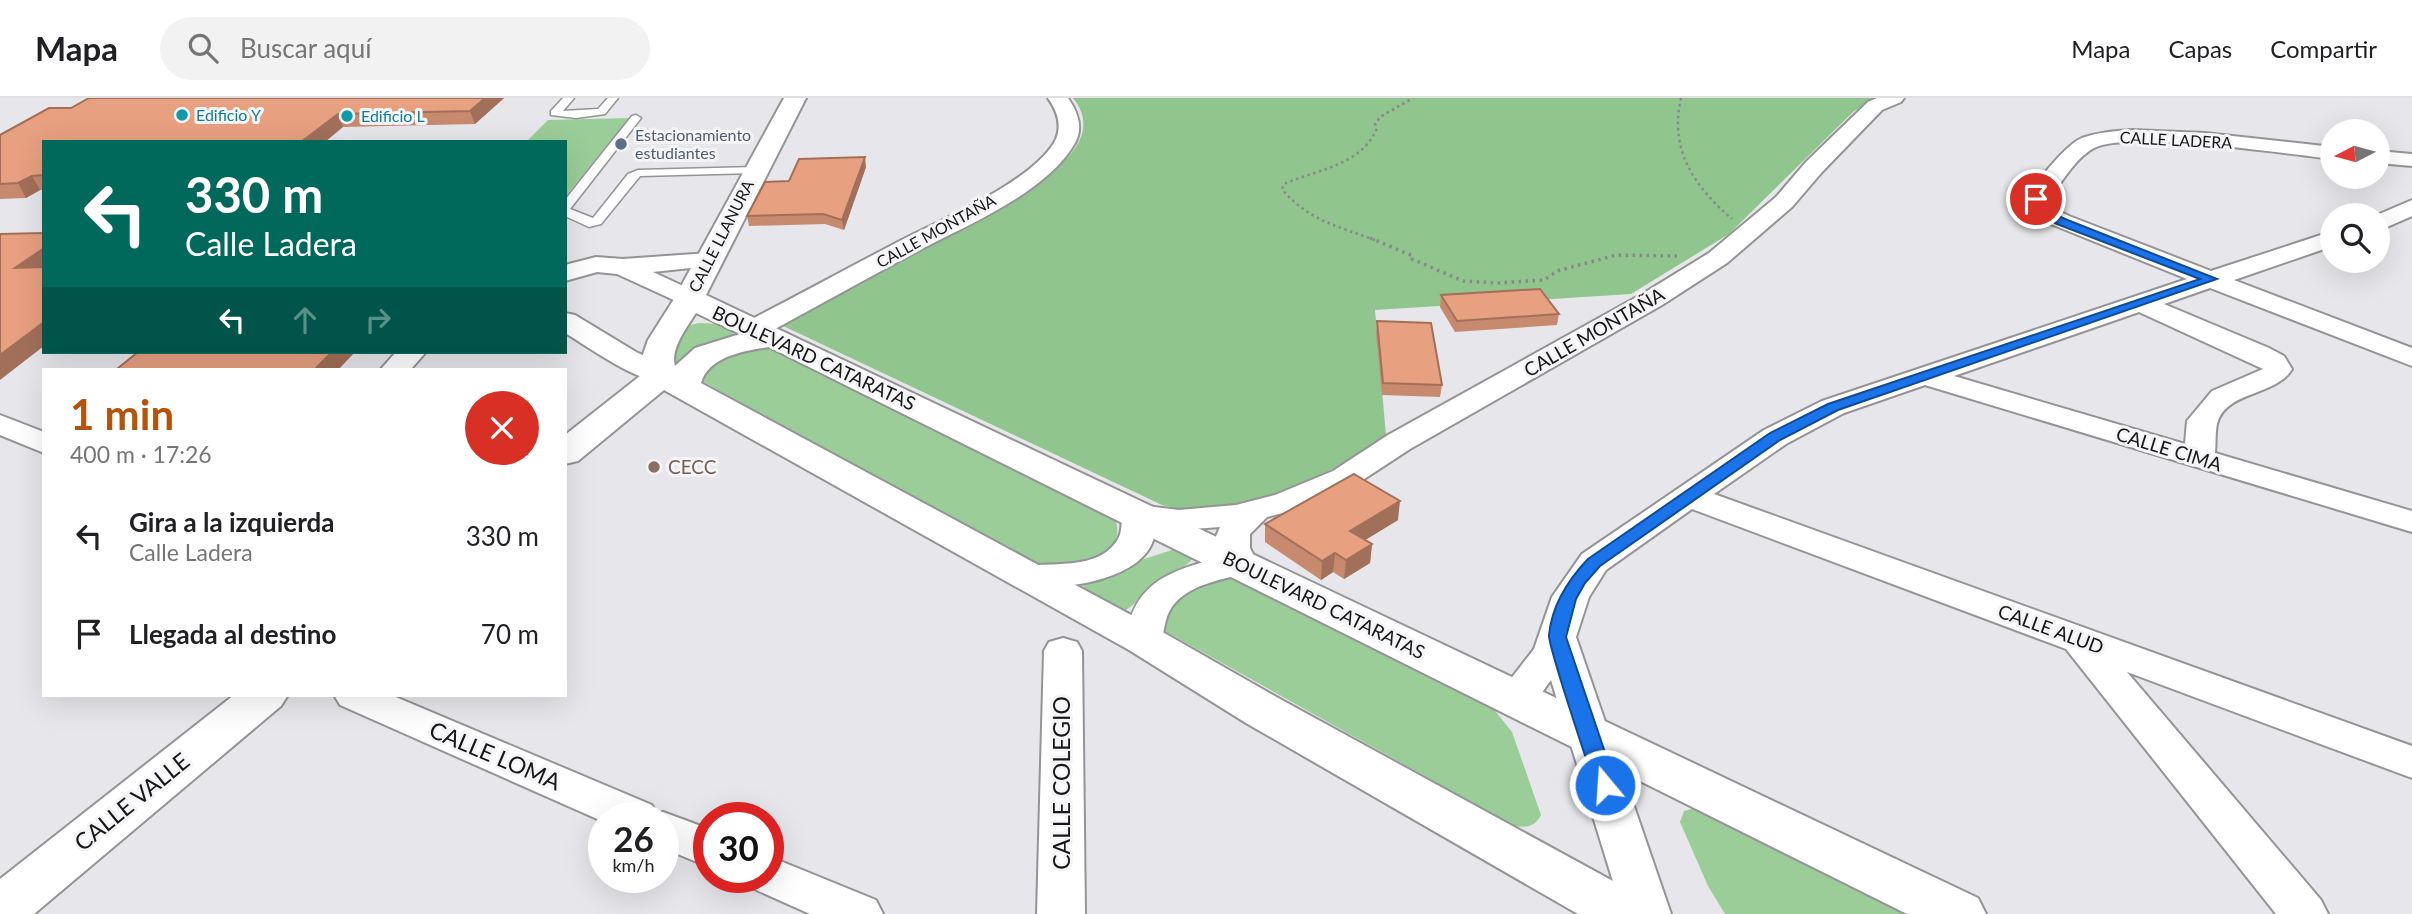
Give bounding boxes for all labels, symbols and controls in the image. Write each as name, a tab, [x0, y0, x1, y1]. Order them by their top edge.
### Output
search box	[160, 17, 650, 80]
text: Mapa	[35, 28, 118, 68]
icon: search	[184, 29, 222, 67]
text: Buscar aquí	[240, 32, 371, 64]
text: Mapa	[2071, 34, 2130, 63]
text: Capas	[2168, 34, 2232, 63]
text: Compartir	[2270, 34, 2377, 63]
place label: Edificio Y	[196, 105, 261, 124]
place label: Edificio L	[361, 106, 425, 125]
marker: Edificio Y	[174, 107, 190, 123]
marker: Edificio L	[339, 108, 355, 124]
north arrow	[2320, 119, 2390, 189]
map controls	[2320, 119, 2390, 273]
place label: Estacionamiento estudiantes	[635, 125, 751, 162]
street label: CALLE LADERA	[2119, 127, 2233, 152]
marker: Estacionamiento estudiantes	[613, 136, 629, 152]
text: 330 m	[185, 165, 323, 223]
icon: left	[70, 168, 161, 259]
pin	[2006, 169, 2066, 229]
street label: CALLE LLANURA	[684, 176, 757, 295]
icon: arrive	[2017, 180, 2055, 218]
street label: CALLE MONTAÑA	[873, 190, 999, 271]
button: search	[2320, 203, 2390, 273]
text: Calle Ladera	[185, 224, 357, 263]
street label: CALLE MONTAÑA	[1519, 282, 1668, 381]
street label: BOULEVARD CATARATAS	[709, 300, 919, 415]
icon: left	[213, 301, 251, 339]
icon: ahead	[286, 301, 324, 339]
icon: right	[359, 301, 397, 339]
text: 1 min	[70, 389, 174, 439]
button: close	[465, 391, 539, 465]
street label: CALLE CIMA	[2113, 422, 2225, 476]
text: 400 m · 17:26	[70, 440, 212, 468]
place label: CECC	[668, 455, 717, 478]
marker: CECC	[646, 459, 662, 475]
text: Gira a la izquierda	[129, 506, 335, 538]
icon: left	[70, 517, 108, 555]
text: 330 m	[466, 520, 539, 552]
text: Calle Ladera	[129, 538, 253, 566]
street label: BOULEVARD CATARATAS	[1220, 546, 1429, 663]
street label: CALLE ALUD	[1995, 599, 2107, 658]
icon: arrive	[70, 615, 108, 653]
text: Llegada al destino	[129, 618, 336, 650]
text: 70 m	[481, 618, 539, 650]
street label: CALLE COLEGIO	[1047, 696, 1075, 870]
street label: CALLE LOMA	[425, 715, 566, 796]
street label: CALLE VALLE	[68, 746, 194, 856]
position arrow	[1568, 748, 1642, 822]
speed limit sign: 30	[693, 802, 784, 893]
text: 26	[613, 817, 654, 859]
text: km/h	[612, 854, 655, 876]

